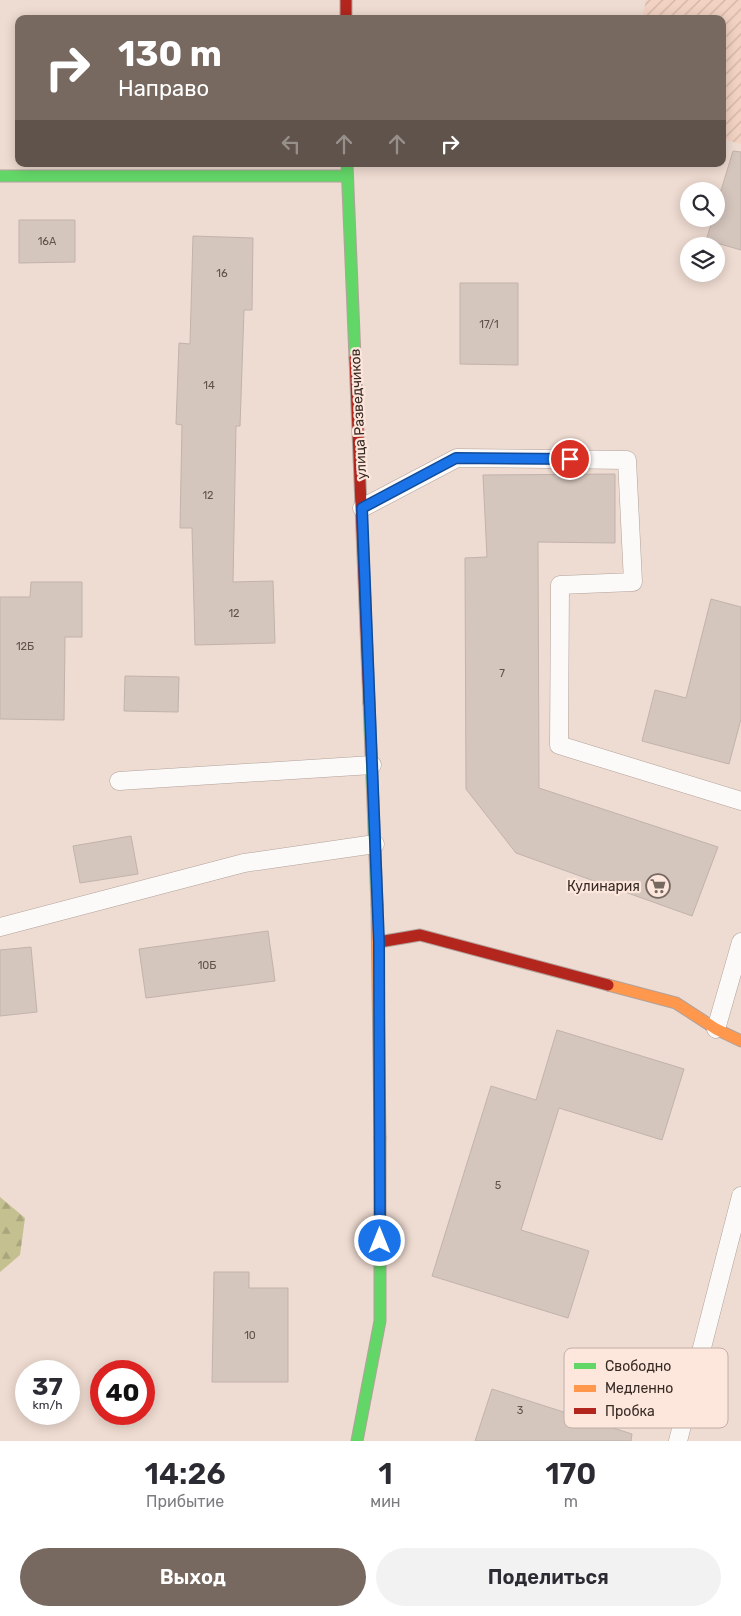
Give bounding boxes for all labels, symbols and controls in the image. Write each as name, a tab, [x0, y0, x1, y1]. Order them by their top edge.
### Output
text: 130 m	[118, 33, 222, 75]
icon: right	[35, 35, 100, 100]
text: Направо	[118, 75, 209, 102]
icon: left	[277, 130, 305, 158]
icon: ahead	[330, 130, 358, 158]
icon: ahead	[383, 130, 411, 158]
icon: right	[436, 130, 464, 158]
map controls	[680, 182, 725, 282]
button: search	[680, 182, 725, 227]
house number: 16А	[38, 235, 57, 248]
button: layers	[680, 237, 725, 282]
house number: 16	[216, 267, 228, 280]
house number: 17/1	[479, 318, 499, 331]
street label: улица Разведчиков	[347, 348, 370, 480]
house number: 14	[203, 379, 215, 392]
pin	[549, 438, 591, 480]
icon: arrive	[556, 445, 584, 473]
house number: 12	[202, 489, 214, 502]
house number: 12	[228, 607, 240, 620]
house number: 12Б	[16, 640, 34, 653]
house number: 7	[499, 667, 505, 680]
supermarket icon: Кулинария	[645, 873, 671, 899]
place label: Кулинария	[567, 878, 640, 895]
house number: 10Б	[198, 959, 216, 972]
house number: 5	[495, 1179, 502, 1192]
position arrow	[353, 1214, 405, 1266]
house number: 10	[244, 1329, 256, 1342]
legend	[564, 1348, 728, 1428]
text: Свободно	[605, 1358, 671, 1375]
speed limit sign: 40	[90, 1360, 155, 1425]
text: 37	[32, 1372, 63, 1401]
text: Медленно	[605, 1380, 673, 1397]
text: km/h	[33, 1398, 62, 1412]
text: Пробка	[605, 1403, 655, 1420]
house number: 3	[517, 1404, 524, 1417]
text: 14:26	[145, 1456, 226, 1492]
text: 1	[378, 1456, 393, 1492]
text: 170	[545, 1456, 596, 1492]
text: Прибытие	[146, 1492, 224, 1511]
text: мин	[370, 1492, 401, 1511]
text: m	[564, 1492, 578, 1511]
button: Выход	[20, 1548, 366, 1606]
button: Поделиться	[376, 1548, 721, 1606]

